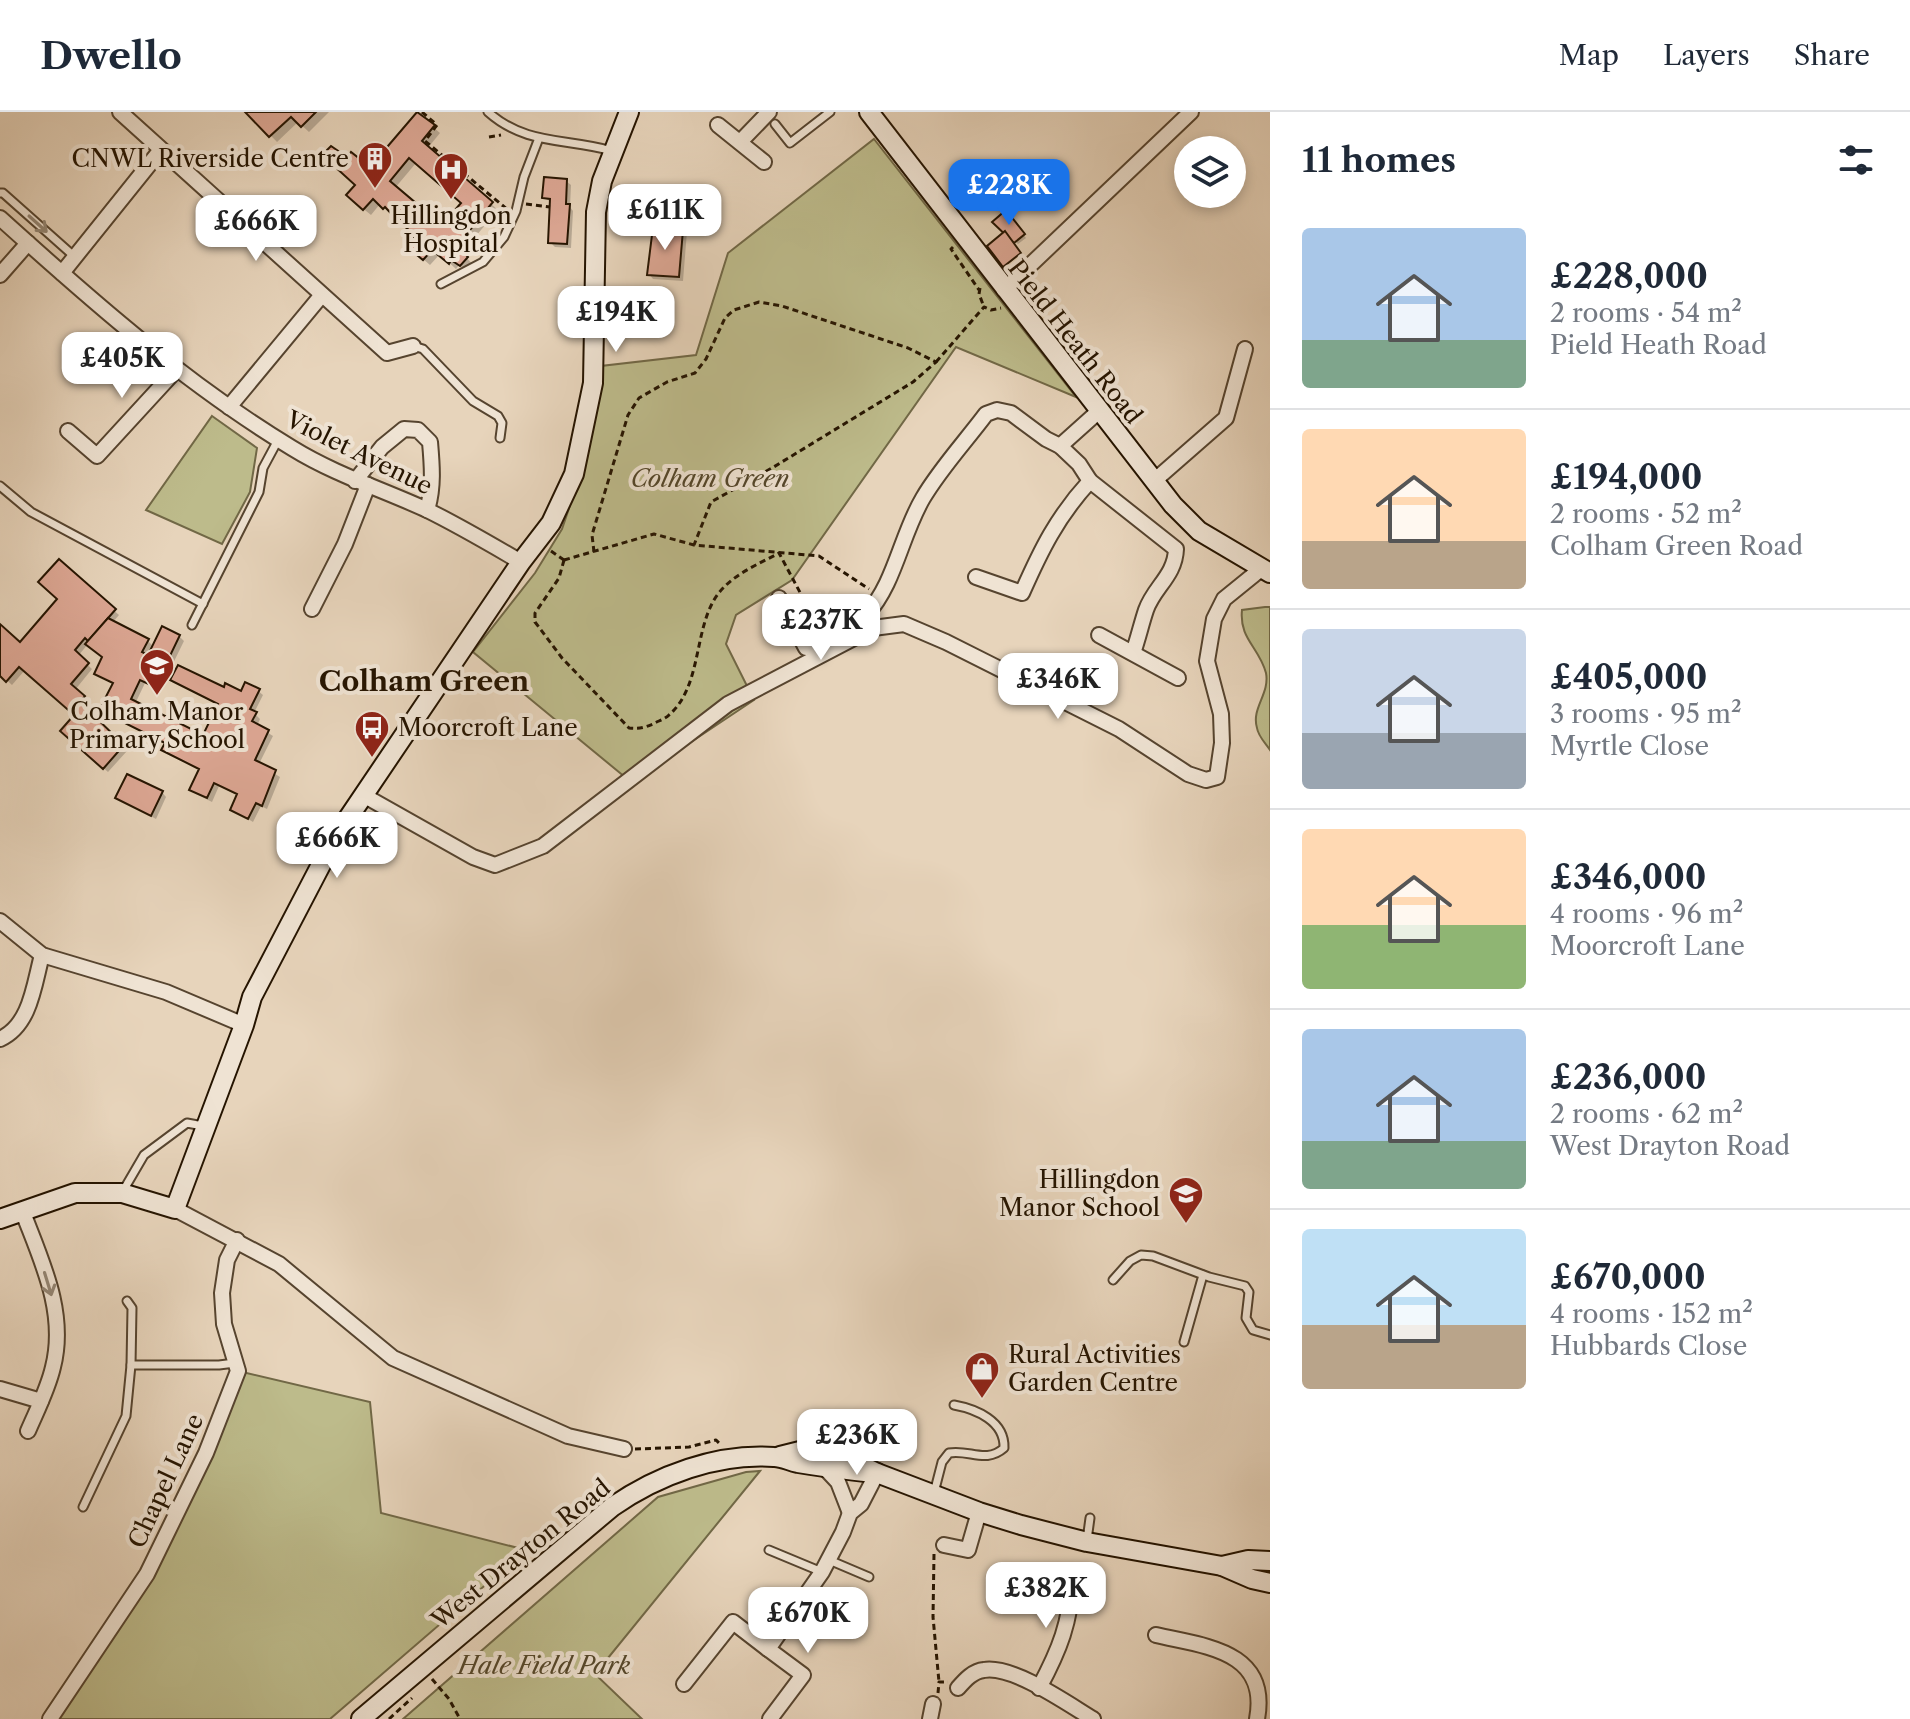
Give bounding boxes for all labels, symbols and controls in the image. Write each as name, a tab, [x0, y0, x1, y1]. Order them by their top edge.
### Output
text: Dwello	[40, 32, 182, 79]
text: Map	[1559, 38, 1619, 72]
text: Layers	[1663, 38, 1750, 72]
text: Share	[1794, 38, 1870, 72]
map controls	[1174, 136, 1246, 208]
button: layers	[1174, 136, 1246, 208]
icon: filters	[1834, 138, 1878, 182]
text: 11 homes	[1302, 139, 1456, 181]
building icon: CNWL Riverside Centre	[356, 140, 394, 190]
place label: CNWL Riverside Centre	[72, 144, 349, 173]
hospital icon: Hillingdon Hospital	[432, 151, 470, 201]
pin: £228K	[953, 159, 1065, 227]
text: £228K	[967, 169, 1051, 201]
pin: £611K	[609, 184, 721, 252]
text: £611K	[626, 194, 704, 226]
pin: £666K	[200, 195, 312, 263]
place label: Hillingdon Hospital	[390, 201, 512, 258]
text: £666K	[214, 205, 298, 237]
one-way arrow	[28, 214, 48, 233]
street label: Pield Heath Road	[1002, 254, 1149, 430]
text: £228,000	[1550, 255, 1708, 297]
icon: home	[1366, 260, 1462, 356]
pin: £194K	[560, 286, 672, 354]
text: £194K	[576, 296, 656, 328]
text: 2 rooms · 54 m²	[1550, 297, 1742, 329]
text: Pield Heath Road	[1550, 329, 1767, 361]
pin: £405K	[66, 332, 178, 400]
text: £405K	[80, 342, 164, 374]
street label: Violet Avenue	[280, 404, 437, 500]
text: £194,000	[1550, 456, 1703, 498]
icon: home	[1366, 461, 1462, 557]
park label: Colham Green	[631, 464, 789, 493]
text: 2 rooms · 52 m²	[1550, 498, 1742, 530]
text: Colham Green Road	[1550, 530, 1803, 562]
pin: £237K	[765, 594, 877, 662]
text: £237K	[780, 604, 862, 636]
school or university icon: Colham Manor Primary School	[138, 647, 176, 697]
pin: £346K	[1002, 653, 1114, 721]
text: £405,000	[1550, 656, 1707, 698]
icon: home	[1366, 661, 1462, 757]
text: £346K	[1016, 663, 1100, 695]
district label: Colham Green	[319, 664, 529, 698]
place label: Colham Manor Primary School	[69, 697, 245, 754]
text: 3 rooms · 95 m²	[1550, 698, 1742, 730]
bus stop icon: Moorcroft Lane	[353, 709, 391, 759]
place label: Moorcroft Lane	[398, 713, 578, 742]
text: Myrtle Close	[1550, 730, 1709, 762]
pin: £666K	[281, 812, 393, 880]
text: £666K	[295, 822, 379, 854]
text: £346,000	[1550, 856, 1706, 898]
icon: home	[1366, 861, 1462, 957]
text: 4 rooms · 96 m²	[1550, 898, 1743, 930]
text: Moorcroft Lane	[1550, 930, 1745, 962]
text: £236,000	[1550, 1056, 1706, 1098]
icon: home	[1366, 1061, 1462, 1157]
text: 2 rooms · 62 m²	[1550, 1098, 1743, 1130]
text: West Drayton Road	[1550, 1130, 1790, 1162]
place label: Hillingdon Manor School	[999, 1165, 1160, 1222]
school or university icon: Hillingdon Manor School	[1167, 1175, 1205, 1225]
text: £670,000	[1550, 1256, 1706, 1298]
icon: home	[1366, 1261, 1462, 1357]
one-way arrow	[41, 1270, 56, 1296]
text: 4 rooms · 152 m²	[1550, 1298, 1753, 1330]
text: Hubbards Close	[1550, 1330, 1747, 1362]
place label: Rural Activities Garden Centre	[1008, 1340, 1181, 1397]
shop icon: Rural Activities Garden Centre	[963, 1350, 1001, 1400]
street label: Chapel Lane	[122, 1409, 209, 1553]
pin: £236K	[801, 1409, 913, 1477]
text: £236K	[815, 1419, 899, 1451]
street label: West Drayton Road	[425, 1472, 616, 1635]
pin: £382K	[990, 1562, 1102, 1630]
text: £382K	[1004, 1572, 1088, 1604]
pin: £670K	[752, 1587, 864, 1655]
text: £670K	[766, 1597, 850, 1629]
park label: Hale Field Park	[456, 1651, 631, 1680]

